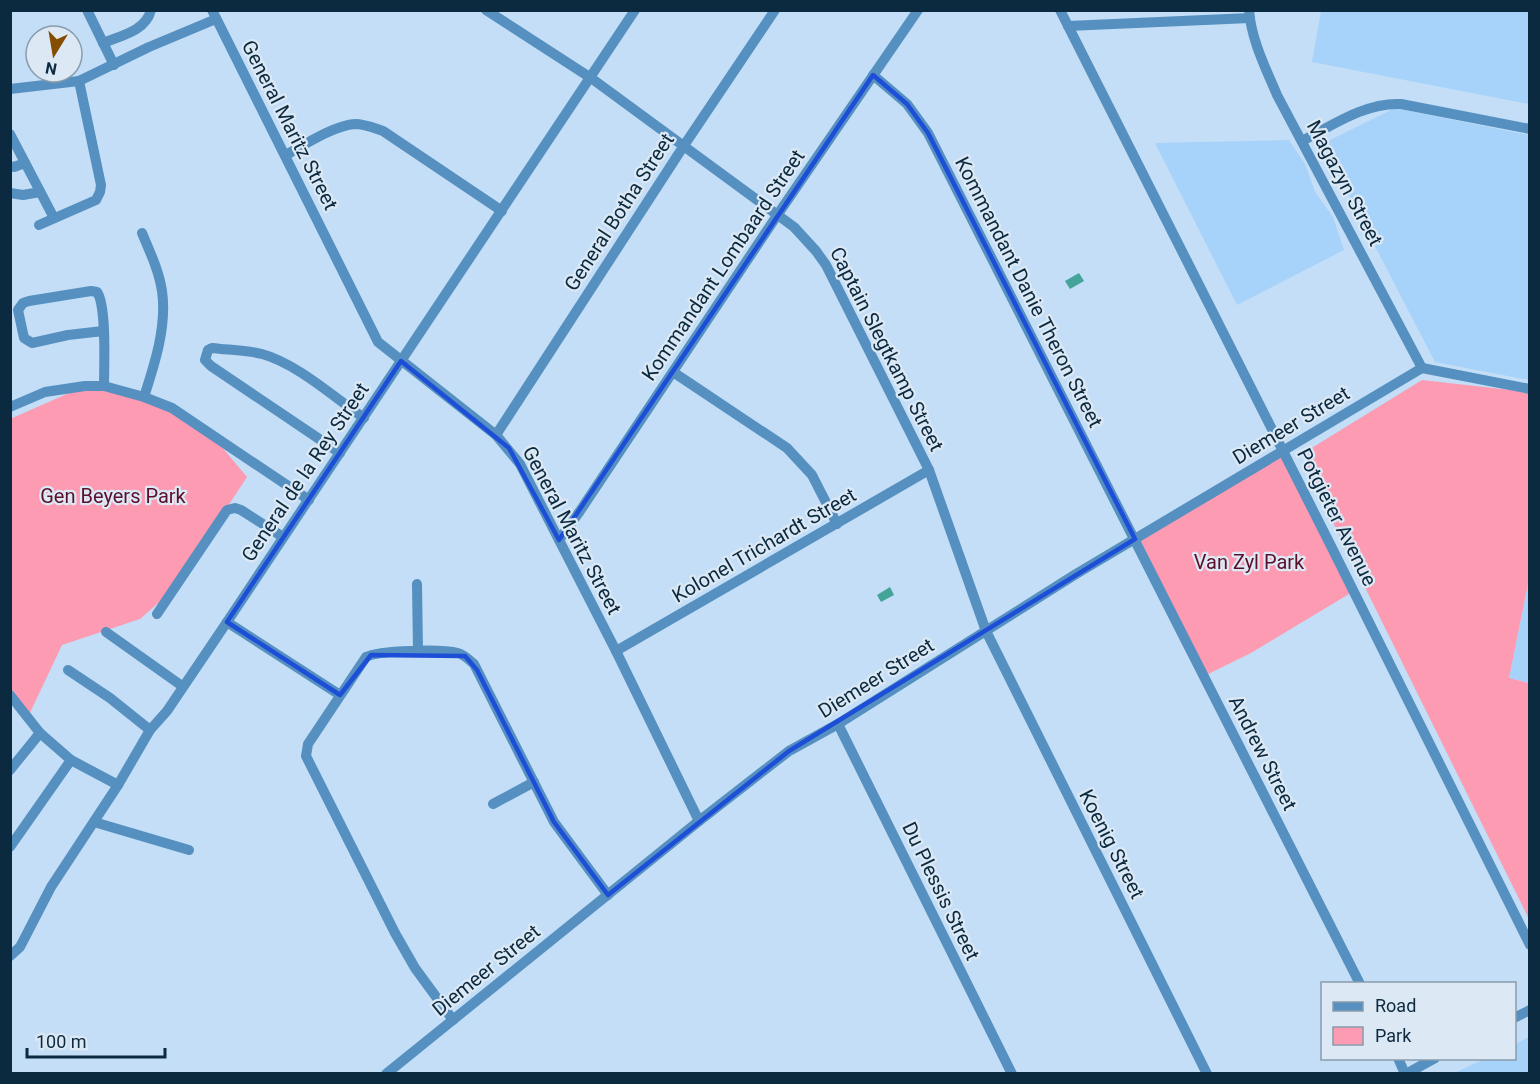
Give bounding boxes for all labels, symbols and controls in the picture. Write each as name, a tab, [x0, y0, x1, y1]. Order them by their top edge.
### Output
north arrow	[24, 24, 84, 84]
street label: General Maritz Street	[237, 36, 343, 214]
text: N	[44, 58, 59, 79]
street label: Magazyn Street	[1302, 116, 1388, 250]
street label: General Botha Street	[559, 129, 679, 295]
street label: Kommandant Lombaard Street	[637, 145, 809, 385]
street label: Kommandant Danie Theron Street	[950, 153, 1108, 431]
street label: Captain Slegtkamp Street	[825, 243, 949, 455]
street label: General de la Rey Street	[236, 378, 374, 566]
street label: Diemeer Street	[1228, 381, 1354, 469]
street label: General Maritz Street	[517, 442, 627, 618]
street label: Potgieter Avenue	[1292, 444, 1382, 590]
street label: Kolonel Trichardt Street	[668, 483, 860, 607]
park label: Gen Beyers Park	[40, 484, 187, 508]
park label: Van Zyl Park	[1194, 550, 1305, 574]
street label: Diemeer Street	[814, 633, 938, 723]
street label: Andrew Street	[1224, 692, 1302, 814]
street label: Koenig Street	[1074, 785, 1150, 903]
street label: Du Plessis Street	[897, 818, 985, 964]
street label: Diemeer Street	[427, 919, 545, 1021]
legend	[1321, 982, 1516, 1060]
text: Road	[1375, 995, 1416, 1016]
scale bar	[27, 1021, 165, 1059]
text: Park	[1375, 1025, 1412, 1046]
text: 100 m	[36, 1031, 87, 1052]

